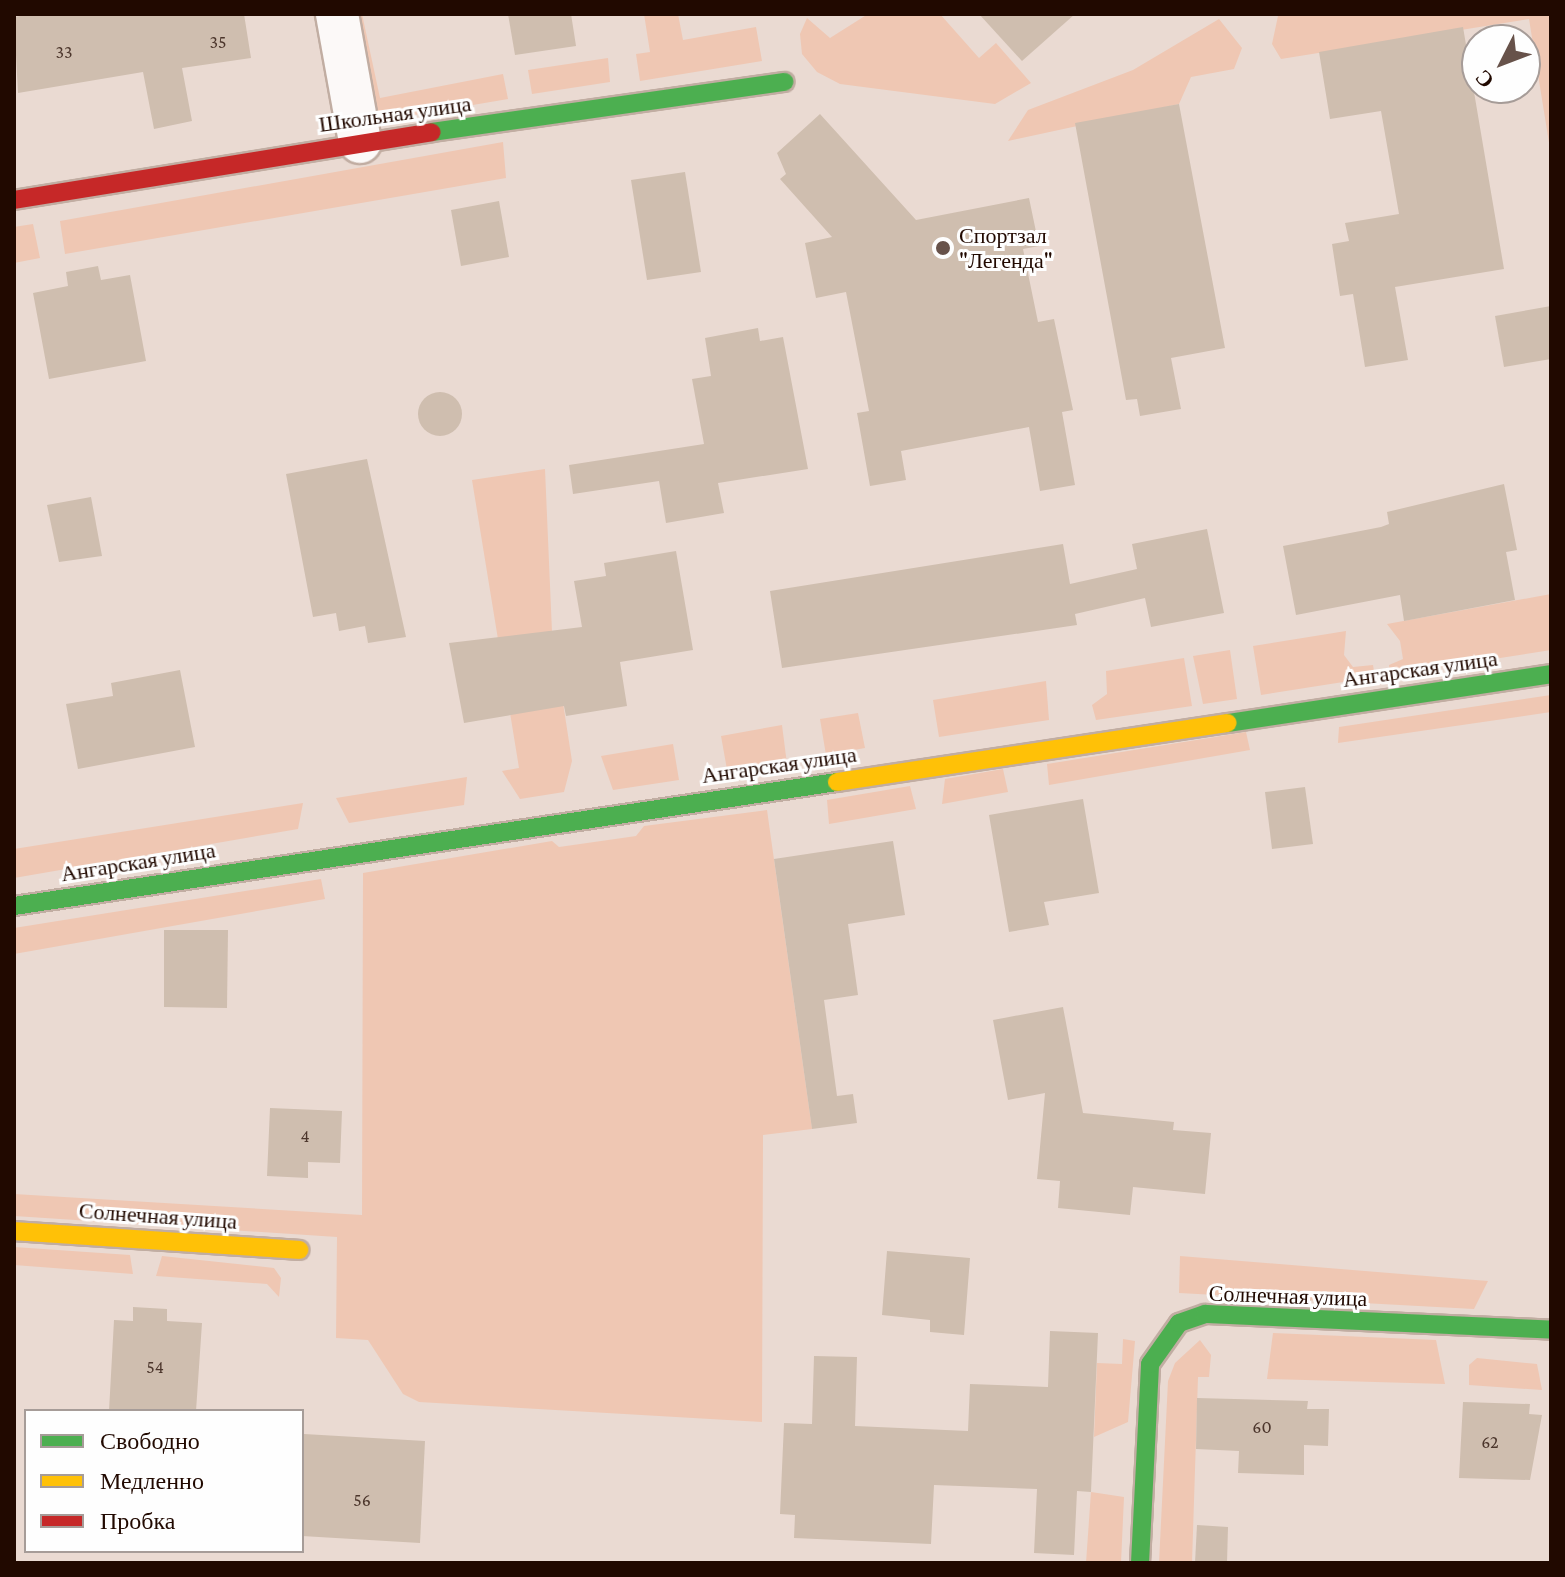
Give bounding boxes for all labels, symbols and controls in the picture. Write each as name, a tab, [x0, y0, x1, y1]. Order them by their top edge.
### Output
north arrow	[1461, 24, 1541, 104]
house number: 35	[209, 31, 227, 53]
house number: 33	[56, 41, 72, 63]
text: С	[1470, 65, 1499, 93]
street label: Школьная улица	[317, 90, 473, 138]
place label: Спортзал "Легенда"	[959, 222, 1053, 274]
marker: Спортзал "Легенда"	[934, 239, 952, 257]
street label: Ангарская улица	[1341, 645, 1499, 693]
street label: Ангарская улица	[700, 741, 858, 789]
street label: Ангарская улица	[59, 837, 217, 887]
house number: 4	[300, 1125, 310, 1147]
street label: Солнечная улица	[78, 1197, 238, 1235]
street label: Солнечная улица	[1208, 1280, 1368, 1312]
house number: 54	[146, 1356, 164, 1378]
legend	[24, 1409, 304, 1553]
house number: 60	[1252, 1416, 1272, 1438]
text: Свободно	[100, 1427, 200, 1454]
house number: 62	[1481, 1431, 1499, 1453]
text: Медленно	[100, 1467, 204, 1494]
house number: 56	[353, 1489, 371, 1511]
text: Пробка	[100, 1507, 176, 1534]

